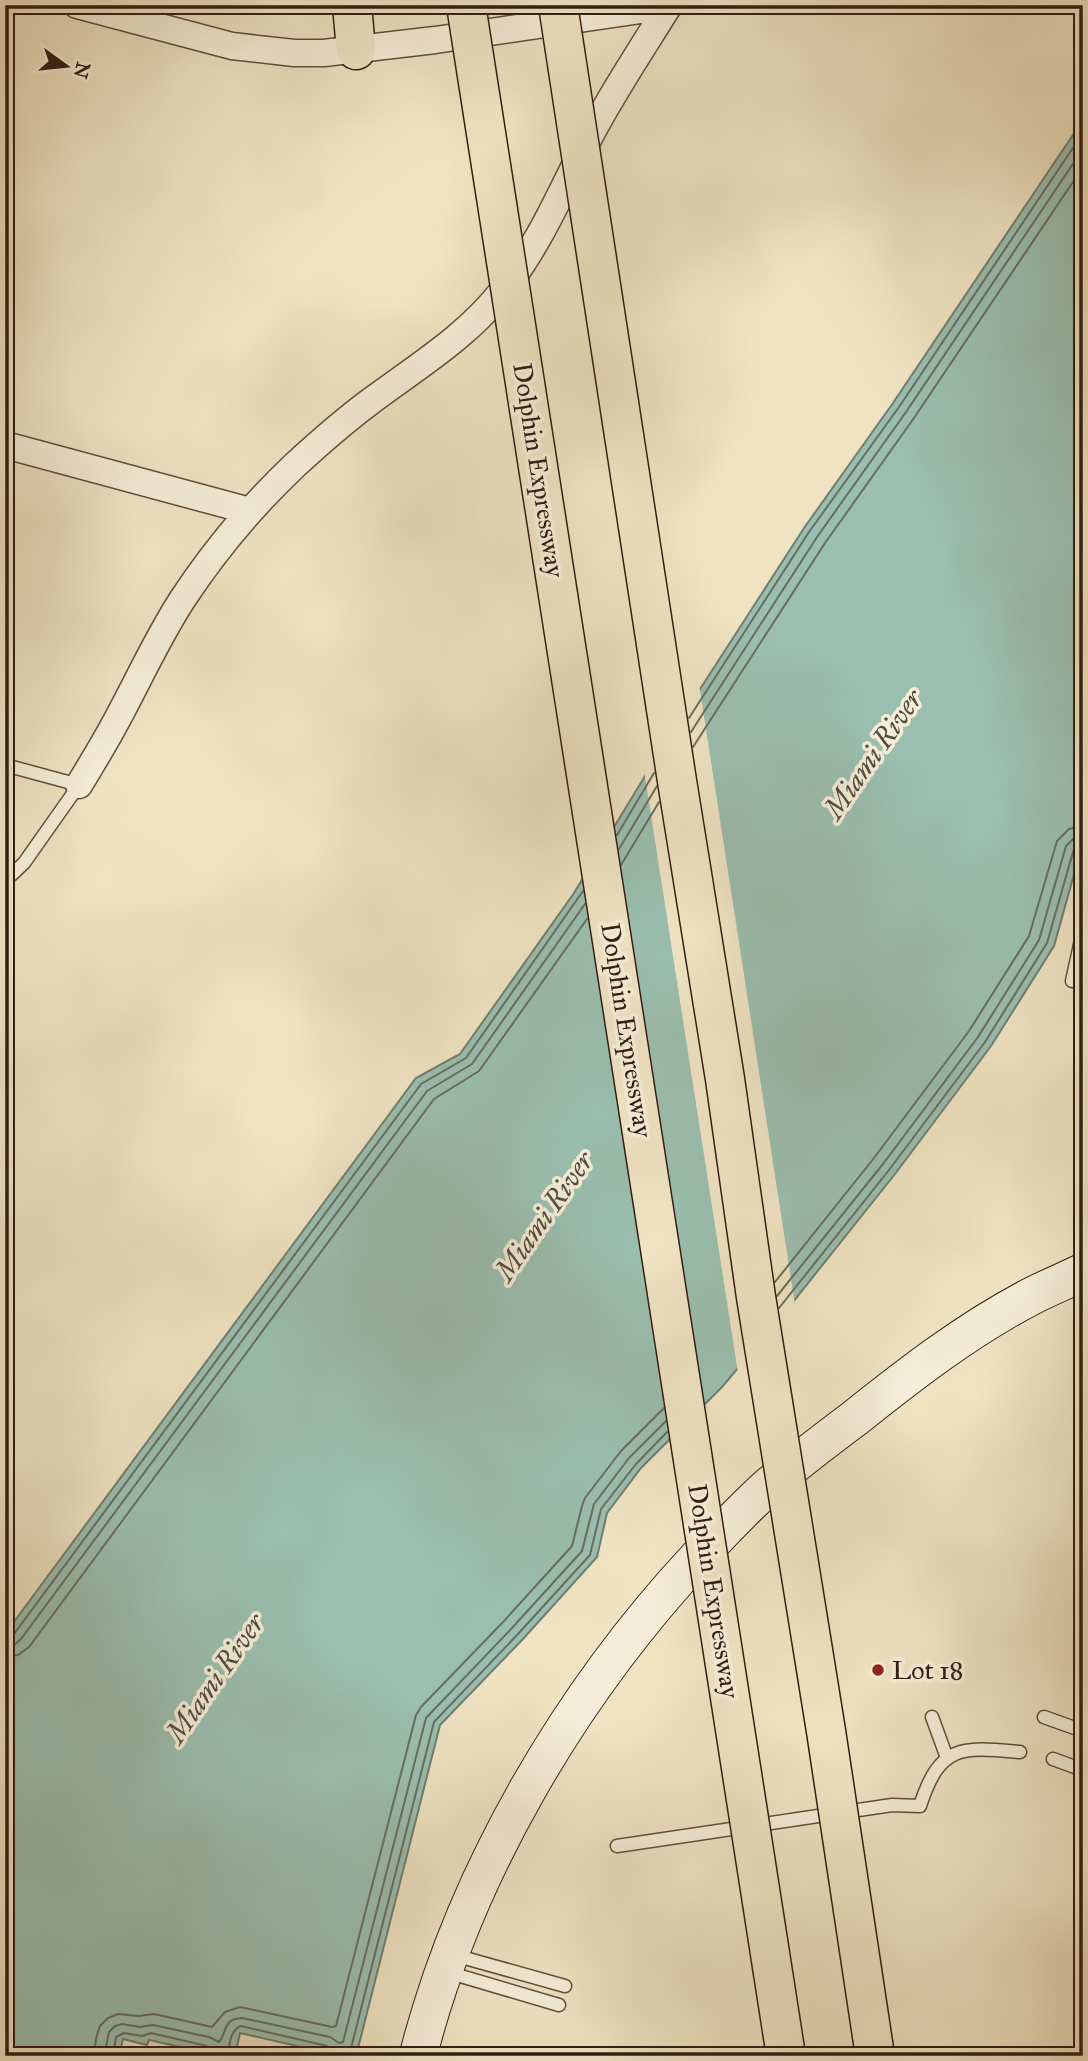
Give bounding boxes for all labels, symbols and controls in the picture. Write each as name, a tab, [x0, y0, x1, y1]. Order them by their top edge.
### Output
north arrow	[32, 32, 102, 102]
text: N	[69, 60, 95, 81]
street label: Dolphin Expressway	[506, 360, 572, 581]
water label: Miami River	[814, 682, 931, 828]
street label: Dolphin Expressway	[594, 920, 660, 1141]
water label: Miami River	[485, 1144, 602, 1290]
street label: Dolphin Expressway	[681, 1481, 747, 1702]
water label: Miami River	[156, 1606, 273, 1752]
place label: Lot 18	[892, 1654, 963, 1686]
marker: Lot 18	[870, 1662, 886, 1678]

